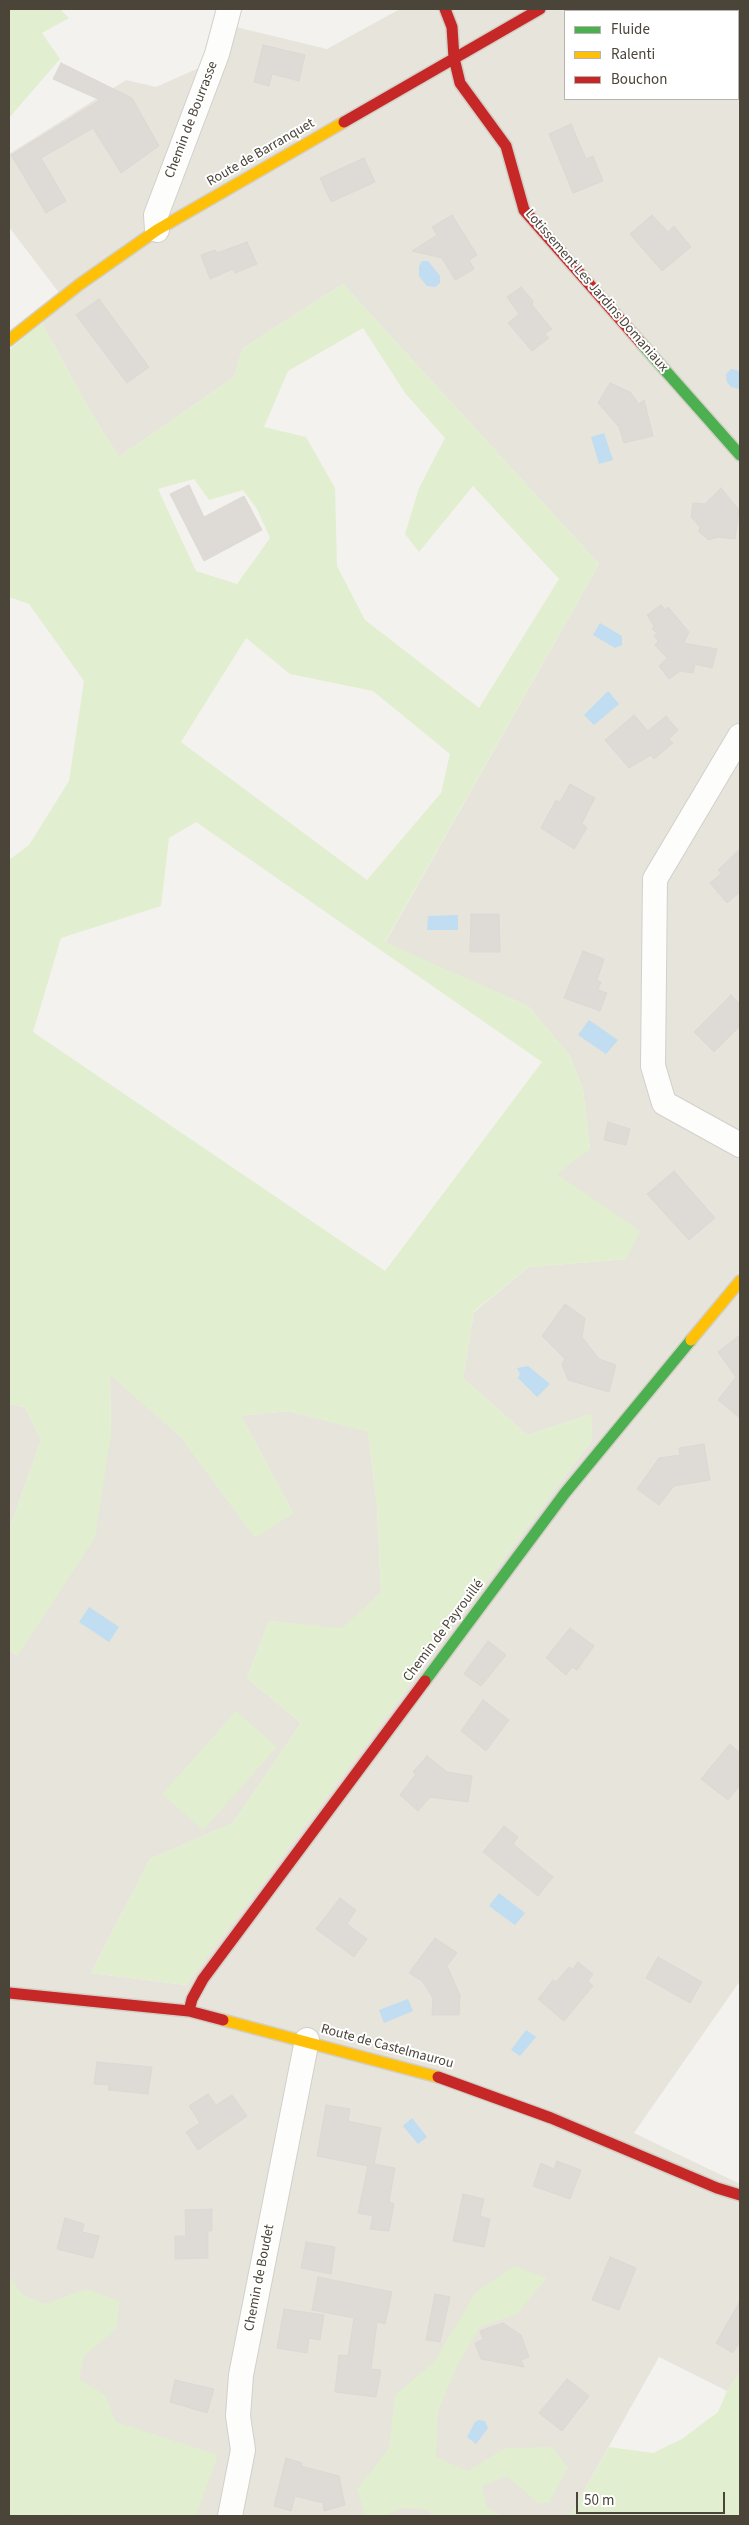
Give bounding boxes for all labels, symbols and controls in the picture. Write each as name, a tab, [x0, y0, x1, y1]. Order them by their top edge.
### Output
legend	[564, 10, 739, 100]
text: Fluide	[611, 19, 650, 40]
text: Ralenti	[611, 44, 655, 65]
street label: Chemin de Bourrasse	[162, 59, 222, 181]
text: Bouchon	[611, 69, 667, 90]
street label: Route de Barranquet	[204, 115, 318, 191]
street label: Lotissement Les Jardins Domaniaux	[521, 206, 671, 376]
street label: Chemin de Payrouillé	[400, 1576, 488, 1686]
street label: Route de Castelmaurou	[319, 2021, 455, 2073]
street label: Chemin de Boudet	[241, 2223, 279, 2333]
scale bar	[579, 2482, 728, 2514]
text: 50 m	[584, 2490, 614, 2511]

